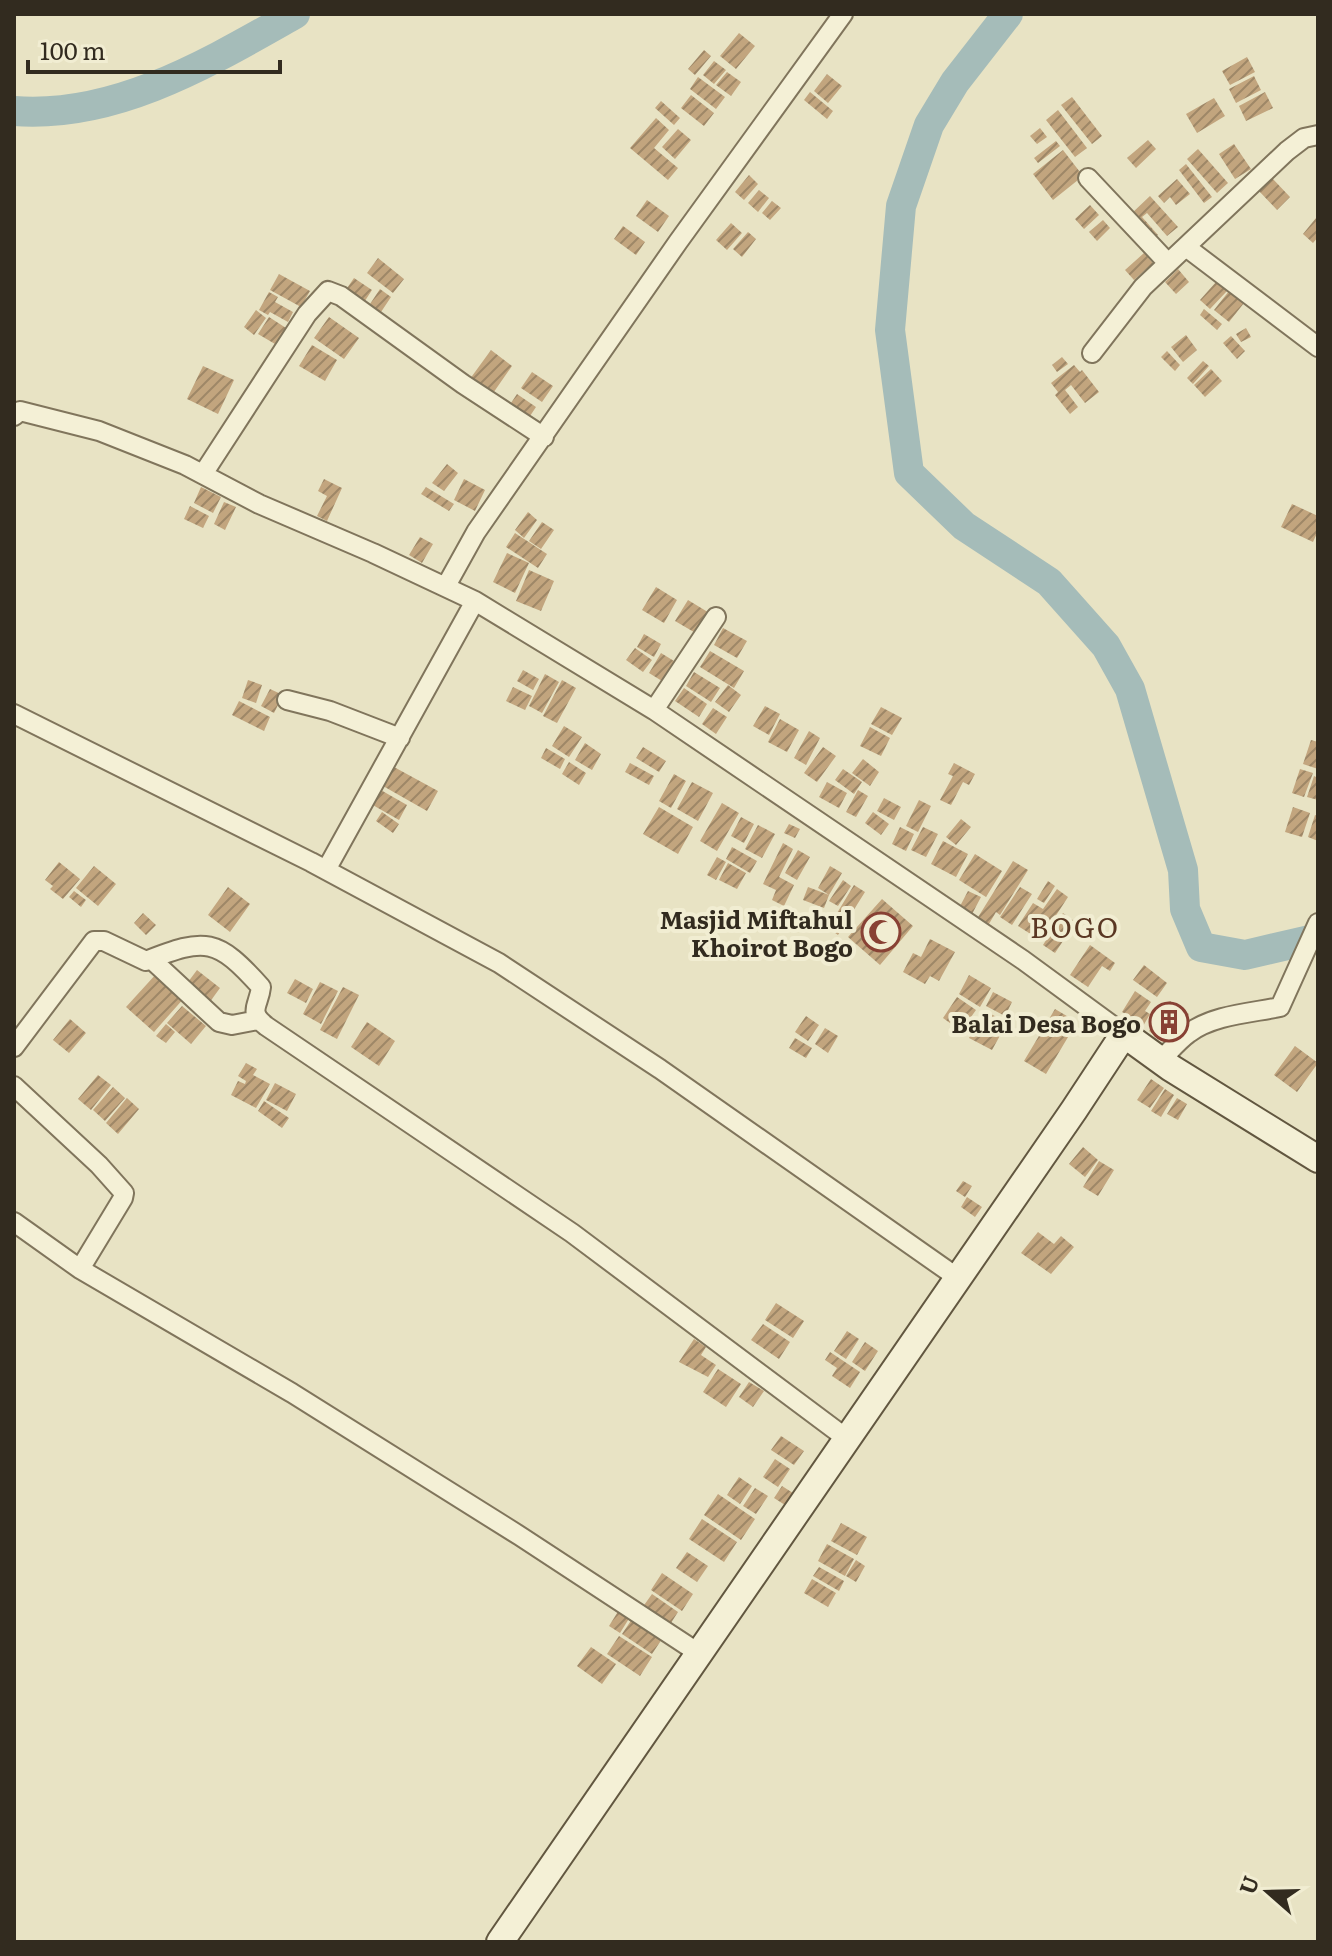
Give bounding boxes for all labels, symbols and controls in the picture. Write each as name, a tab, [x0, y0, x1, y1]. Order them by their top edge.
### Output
scale bar	[28, 24, 280, 74]
text: 100 m	[40, 32, 106, 67]
place label: Masjid Miftahul Khoirot Bogo	[660, 901, 853, 964]
district label: BOGO	[1030, 905, 1120, 947]
mosque icon: Masjid Miftahul Khoirot Bogo	[860, 911, 902, 953]
building icon: Balai Desa Bogo	[1148, 1001, 1190, 1043]
place label: Balai Desa Bogo	[951, 1005, 1141, 1040]
north arrow	[1228, 1852, 1308, 1932]
text: U	[1229, 1871, 1266, 1898]

